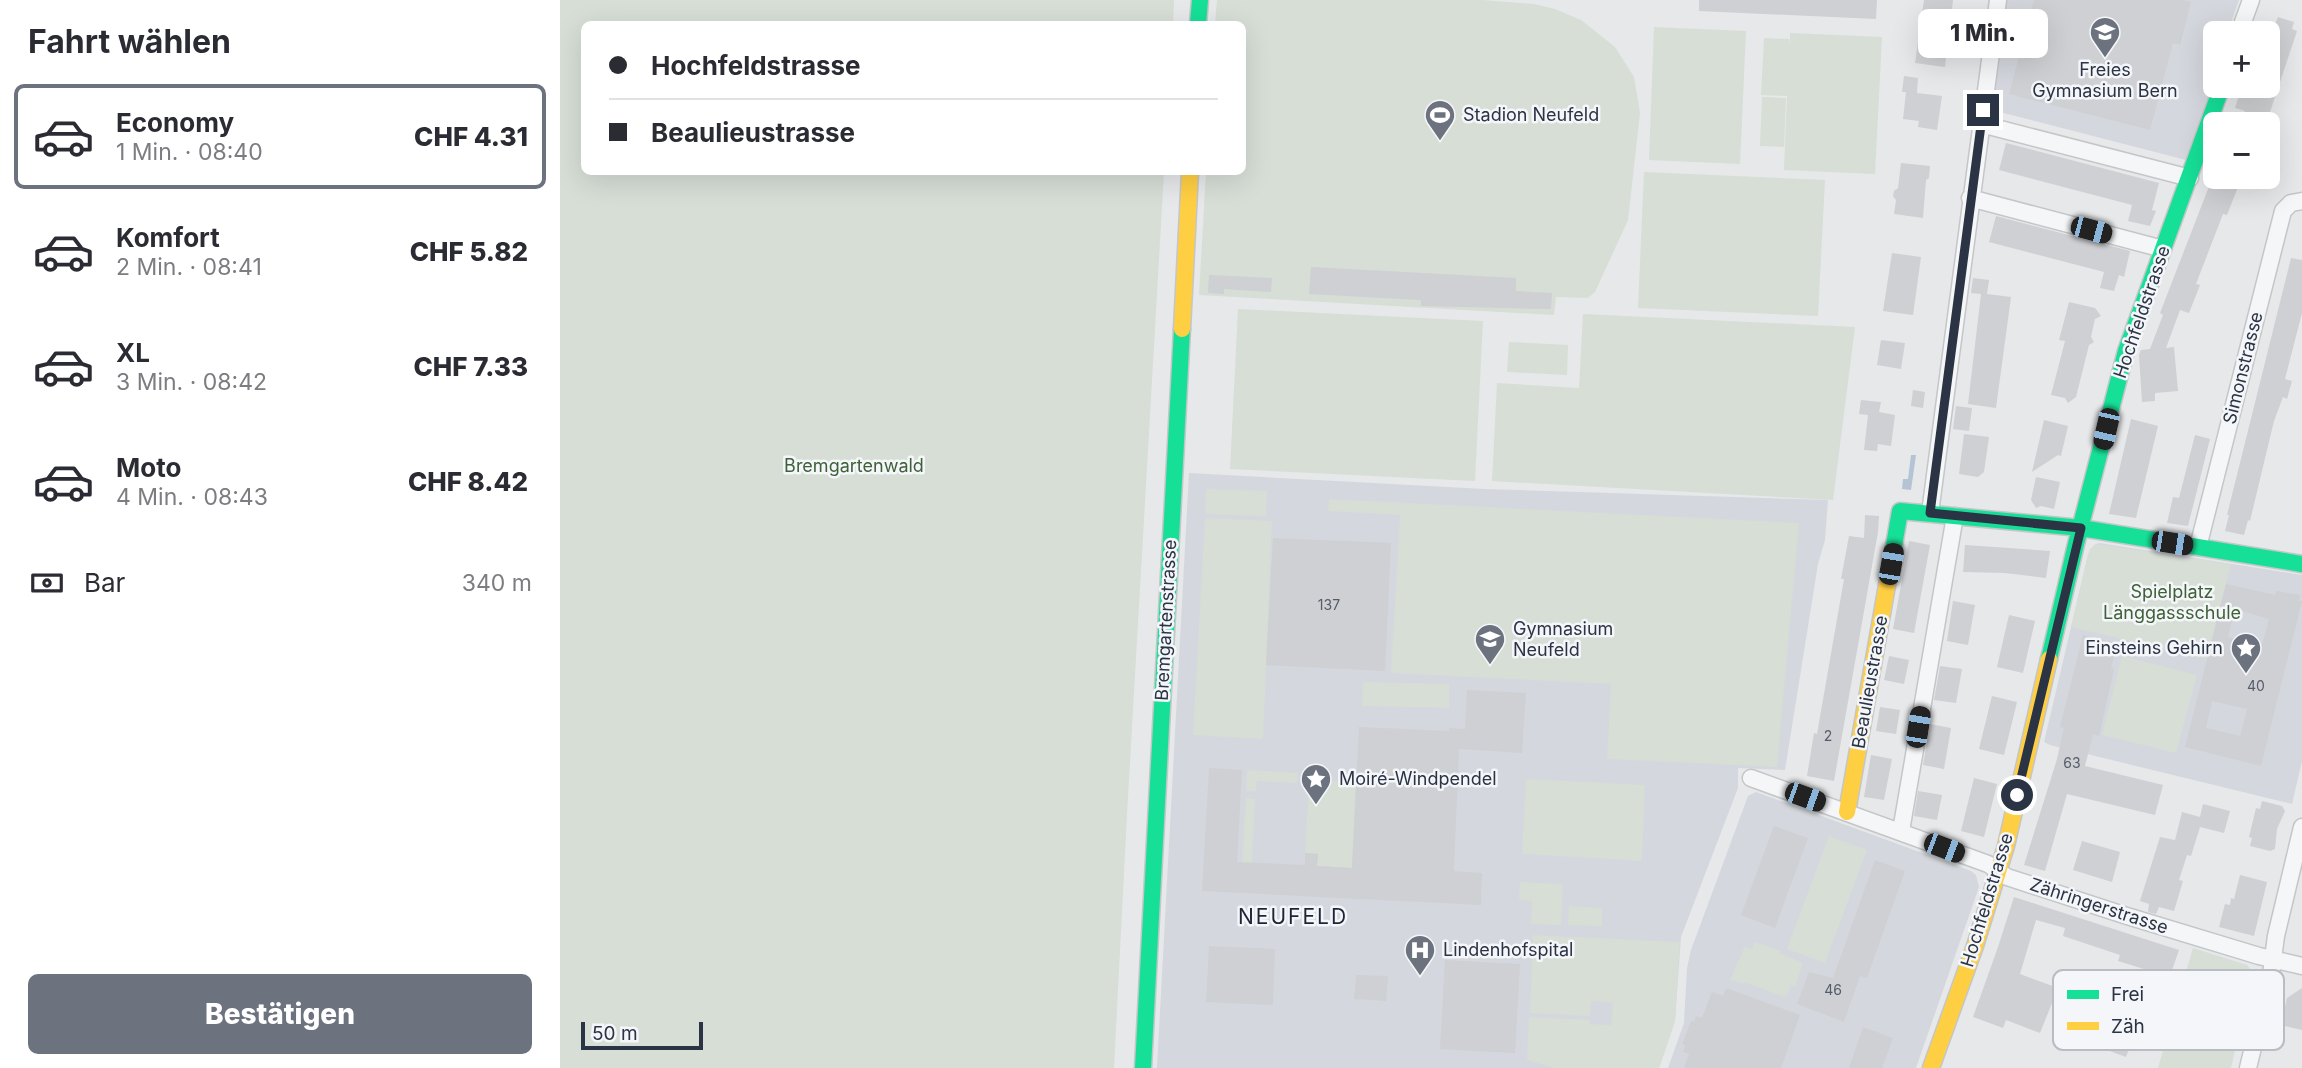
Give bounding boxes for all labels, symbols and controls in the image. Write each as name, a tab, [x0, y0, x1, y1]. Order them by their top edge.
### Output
callout: 1 Min.	[1918, 8, 2048, 57]
school or university icon: Freies Gymnasium Bern	[2088, 15, 2122, 59]
text: 1 Min.	[1950, 19, 2016, 47]
map controls	[2203, 21, 2280, 189]
button: +	[2203, 21, 2280, 98]
text: Fahrt wählen	[28, 22, 231, 61]
text: Hochfeldstrasse	[651, 50, 861, 81]
place label: Freies Gymnasium Bern	[2032, 59, 2178, 101]
route end	[1967, 94, 1999, 126]
sports icon: Stadion Neufeld	[1423, 98, 1457, 142]
place label: Stadion Neufeld	[1463, 104, 1599, 125]
icon: car	[32, 105, 95, 168]
text: Economy	[116, 107, 234, 138]
button: −	[2203, 112, 2280, 189]
text: Beaulieustrasse	[651, 117, 855, 148]
text: CHF 4.31	[414, 121, 528, 152]
text: 1 Min. · 08:40	[116, 138, 263, 166]
car	[2068, 214, 2115, 246]
icon: car	[32, 220, 95, 283]
text: Komfort	[116, 222, 220, 253]
text: CHF 5.82	[410, 236, 528, 267]
street label: Hochfeldstrasse	[2109, 243, 2174, 381]
text: 2 Min. · 08:41	[116, 253, 262, 281]
street label: Simonstrasse	[2218, 310, 2267, 426]
icon: car	[32, 335, 95, 398]
text: XL	[116, 337, 150, 368]
text: CHF 7.33	[414, 351, 528, 382]
text: 3 Min. · 08:42	[116, 368, 267, 396]
car	[2092, 406, 2121, 452]
icon: car	[32, 450, 95, 513]
text: Moto	[116, 452, 181, 483]
park label: Bremgartenwald	[784, 455, 924, 476]
text: CHF 8.42	[408, 466, 528, 497]
text: 4 Min. · 08:43	[116, 483, 268, 511]
car	[2150, 529, 2195, 557]
street label: Bremgartenstrasse	[1151, 539, 1180, 701]
car	[1878, 541, 1905, 587]
icon: cash	[28, 564, 66, 602]
text: Bar	[84, 567, 125, 598]
text: 340 m	[462, 569, 532, 597]
park label: Spielplatz Länggassschule	[2103, 581, 2241, 623]
house number: 137	[1318, 596, 1340, 613]
street label: Beaulieustrasse	[1847, 614, 1892, 750]
place label: Gymnasium Neufeld	[1513, 618, 1613, 660]
school or university icon: Gymnasium Neufeld	[1473, 622, 1507, 666]
place icon: Einsteins Gehirn	[2229, 631, 2263, 675]
place label: Einsteins Gehirn	[2085, 637, 2223, 658]
house number: 40	[2247, 677, 2265, 694]
car	[1905, 705, 1932, 749]
house number: 2	[1824, 727, 1832, 744]
house number: 63	[2063, 754, 2081, 771]
place icon: Moiré-Windpendel	[1299, 762, 1333, 806]
place label: Moiré-Windpendel	[1339, 768, 1497, 789]
route start	[2001, 779, 2033, 811]
car	[1782, 780, 1829, 814]
street label: Hochfeldstrasse	[1956, 830, 2017, 969]
car	[1921, 831, 1968, 865]
street label: Zähringerstrasse	[2027, 873, 2171, 938]
district label: NEUFELD	[1238, 904, 1348, 929]
hospital icon: Lindenhofspital	[1403, 933, 1437, 977]
place label: Lindenhofspital	[1443, 939, 1573, 960]
legend	[2053, 970, 2284, 1050]
button: Bestätigen	[28, 974, 532, 1054]
house number: 46	[1824, 981, 1842, 998]
text: Frei	[2111, 983, 2144, 1006]
text: Zäh	[2111, 1015, 2145, 1038]
scale bar	[581, 1019, 704, 1051]
text: 50 m	[592, 1022, 638, 1045]

